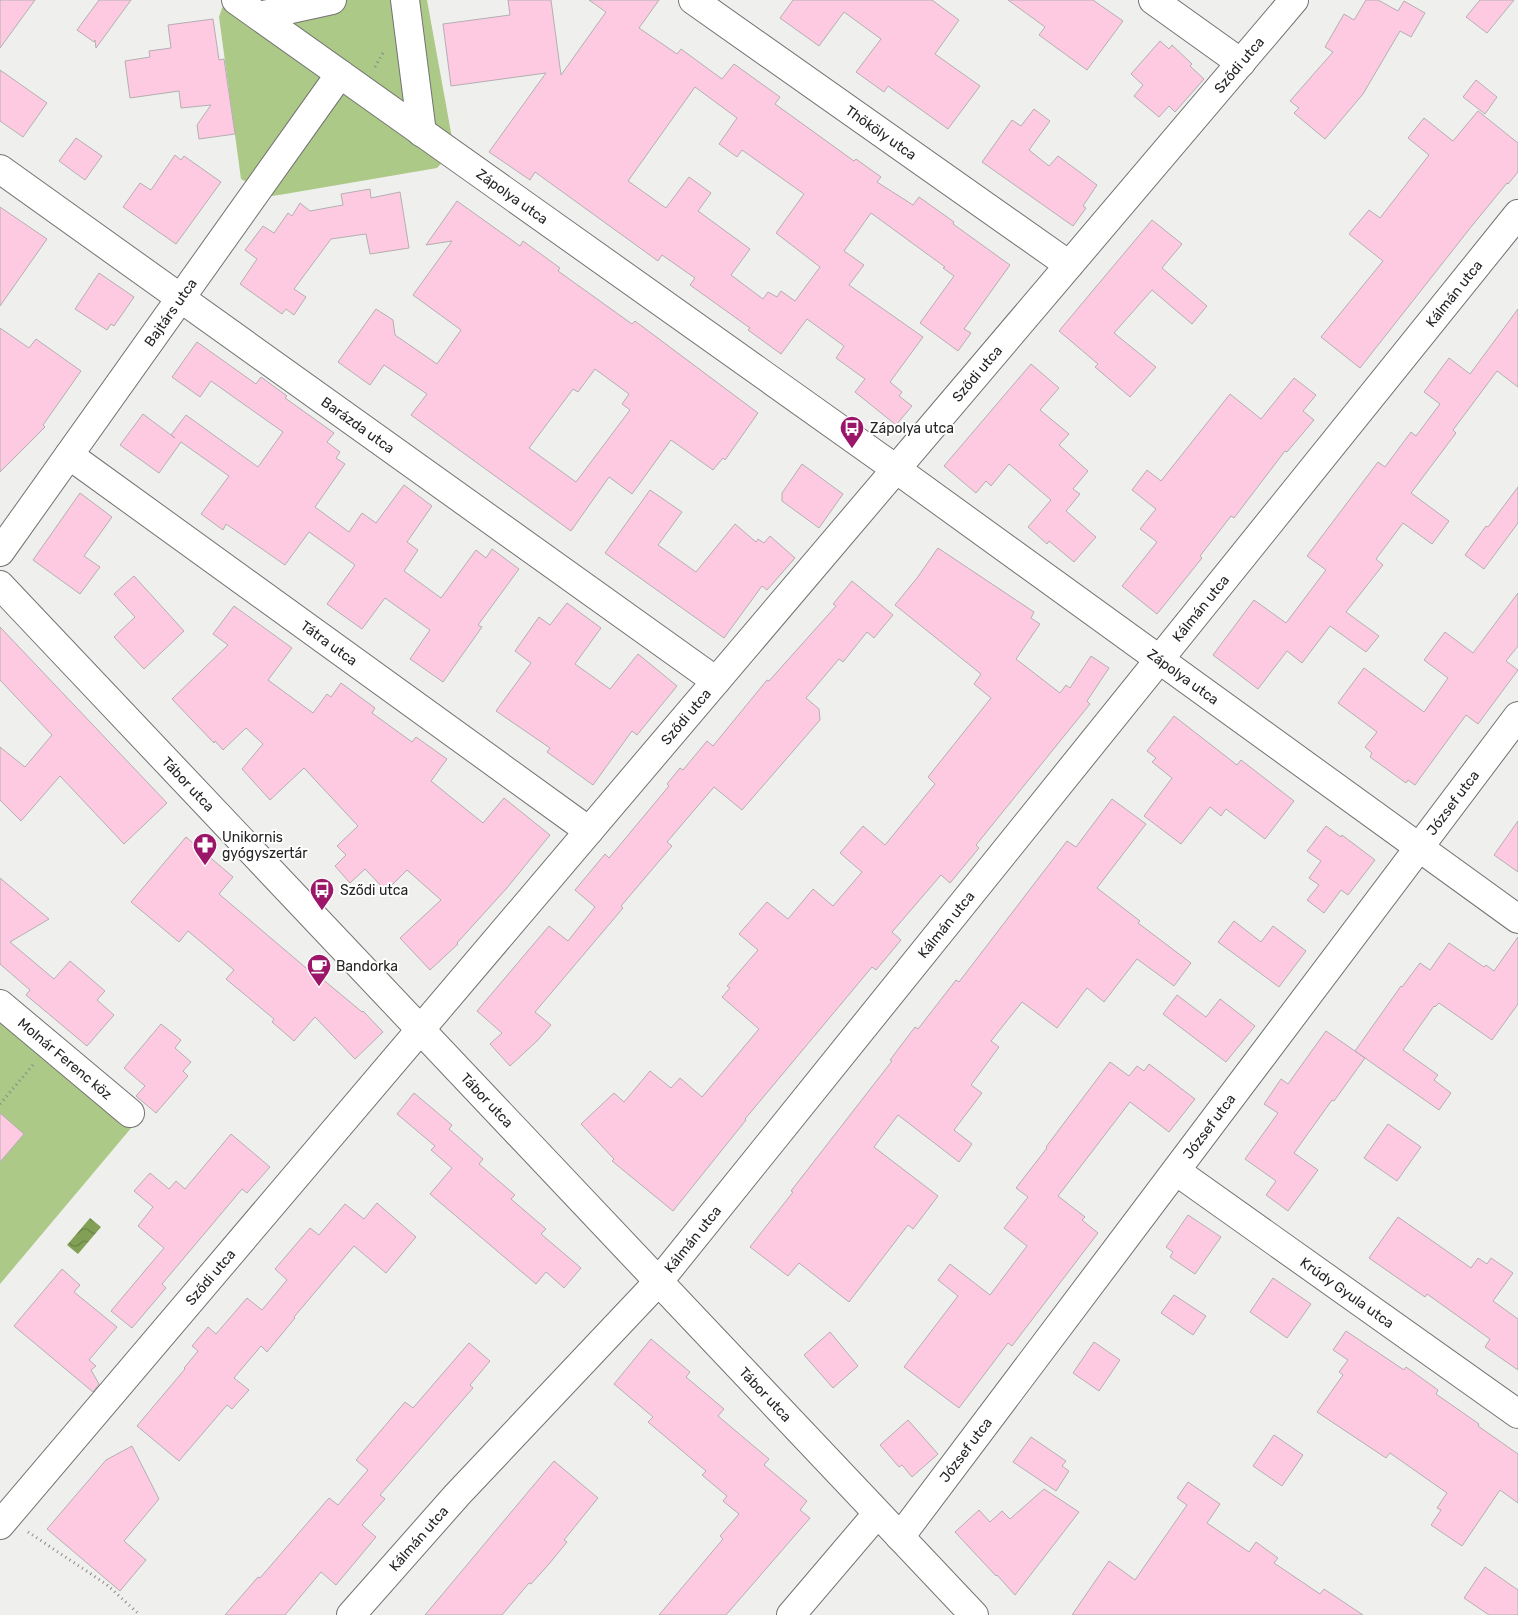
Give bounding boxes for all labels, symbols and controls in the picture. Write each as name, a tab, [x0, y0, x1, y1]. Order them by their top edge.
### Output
street label: Sződi utca	[1210, 33, 1268, 96]
street label: Thököly utca	[842, 102, 920, 163]
street label: Zápolya utca	[473, 165, 551, 228]
street label: Kálmán utca	[1422, 257, 1486, 330]
street label: Bajtárs utca	[140, 275, 200, 350]
street label: Sződi utca	[948, 342, 1006, 405]
street label: Barázda utca	[318, 393, 398, 457]
bus stop icon: Zápolya utca	[839, 415, 865, 449]
place label: Zápolya utca	[870, 420, 954, 437]
street label: Kálmán utca	[1169, 571, 1233, 645]
street label: Tátra utca	[297, 617, 361, 669]
street label: Zápolya utca	[1144, 645, 1222, 708]
street label: Sződi utca	[657, 685, 714, 748]
street label: Tábor utca	[158, 753, 218, 815]
street label: József utca	[1423, 767, 1483, 839]
place label: Unikornis gyógyszertár	[222, 829, 308, 862]
pharmacy icon: Unikornis gyógyszertár	[192, 832, 218, 866]
bus stop icon: Sződi utca	[309, 877, 335, 911]
place label: Sződi utca	[340, 882, 408, 899]
street label: Kálmán utca	[914, 888, 978, 961]
cafe icon: Bandorka	[306, 953, 332, 987]
place label: Bandorka	[336, 958, 398, 975]
street label: Molnár Ferenc köz	[15, 1014, 116, 1103]
street label: Tábor utca	[457, 1069, 517, 1131]
street label: József utca	[1179, 1091, 1239, 1162]
street label: Kálmán utca	[661, 1202, 725, 1276]
street label: Sződi utca	[182, 1246, 239, 1309]
street label: Krúdy Gyula utca	[1297, 1254, 1397, 1332]
street label: Tábor utca	[736, 1364, 795, 1425]
street label: József utca	[936, 1414, 995, 1486]
street label: Kálmán utca	[385, 1503, 452, 1575]

